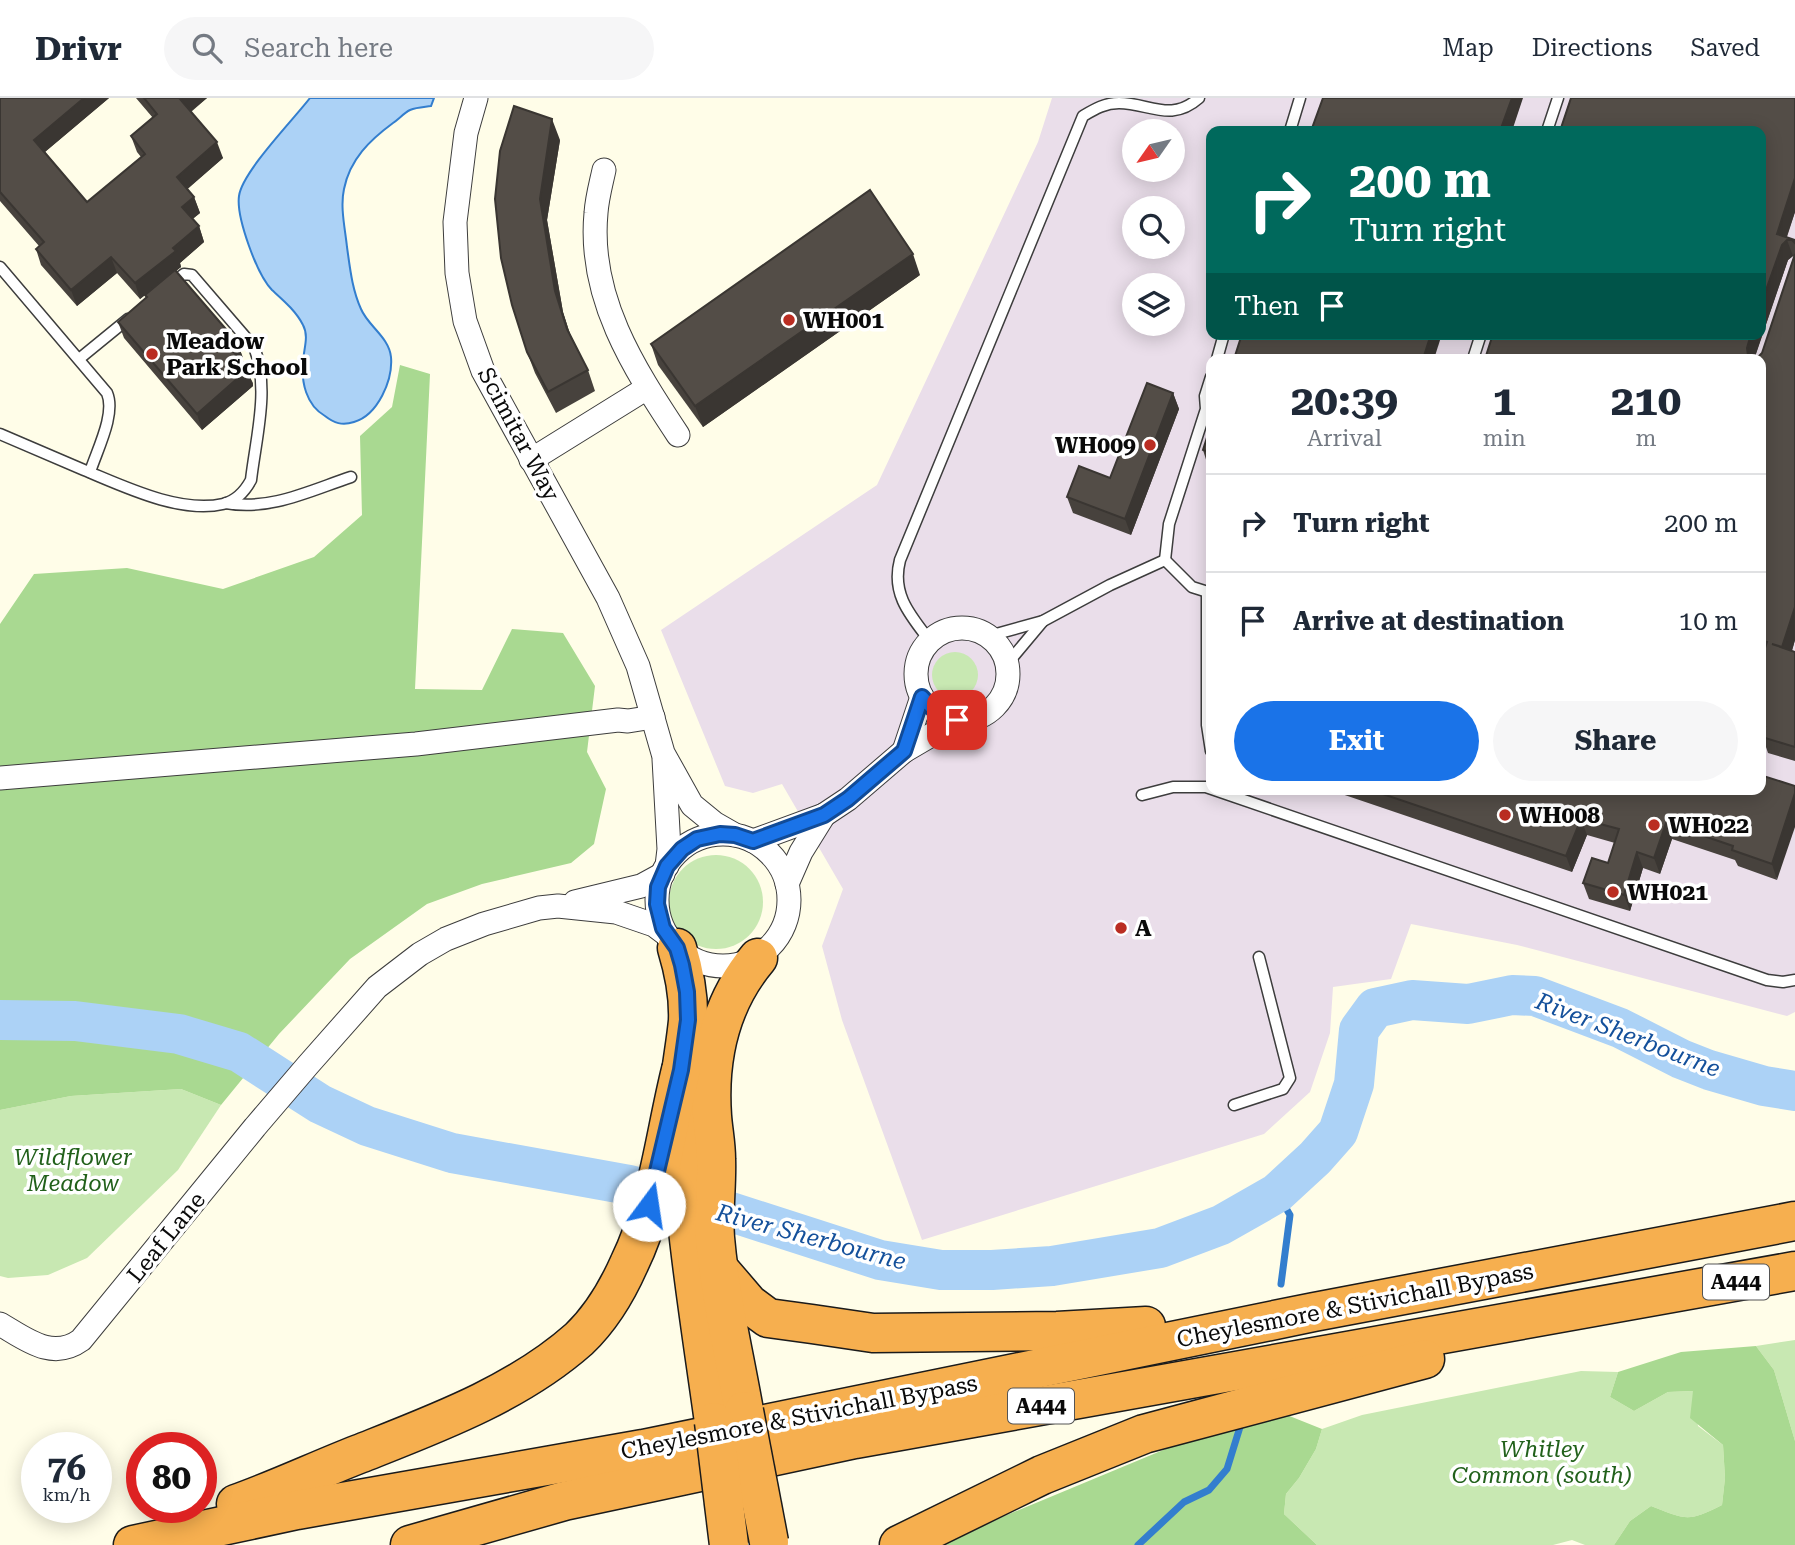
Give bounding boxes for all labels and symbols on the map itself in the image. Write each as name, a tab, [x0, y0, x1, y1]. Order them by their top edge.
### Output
north arrow	[1122, 119, 1185, 182]
place label: WH001	[803, 307, 884, 334]
marker: WH001	[781, 312, 797, 328]
place label: Meadow Park School	[166, 328, 308, 381]
marker: Meadow Park School	[144, 346, 160, 362]
street label: Scimitar Way	[472, 363, 565, 506]
place label: WH009	[1055, 432, 1136, 459]
marker: WH009	[1142, 437, 1158, 453]
pin	[927, 690, 987, 750]
place label: WH008	[1519, 802, 1600, 829]
marker: WH008	[1497, 807, 1513, 823]
place label: WH022	[1668, 812, 1749, 839]
marker: WH022	[1646, 817, 1662, 833]
place label: WH021	[1627, 879, 1708, 906]
marker: WH021	[1605, 884, 1621, 900]
place label: A	[1135, 915, 1152, 942]
marker: A	[1113, 920, 1129, 936]
water label: River Sherbourne	[1531, 987, 1724, 1083]
park label: Wildflower Meadow	[14, 1144, 133, 1197]
position arrow	[612, 1168, 686, 1242]
street label: Leaf Lane	[122, 1187, 211, 1288]
water label: River Sherbourne	[712, 1198, 909, 1276]
street label: Cheylesmore & Stivichall Bypass	[1174, 1258, 1536, 1353]
road number: A444	[1703, 1264, 1769, 1300]
street label: Cheylesmore & Stivichall Bypass	[618, 1370, 980, 1465]
road number: A444	[1008, 1388, 1074, 1424]
speed limit sign: 80	[126, 1432, 217, 1523]
park label: Whitley Common (south)	[1452, 1436, 1632, 1489]

